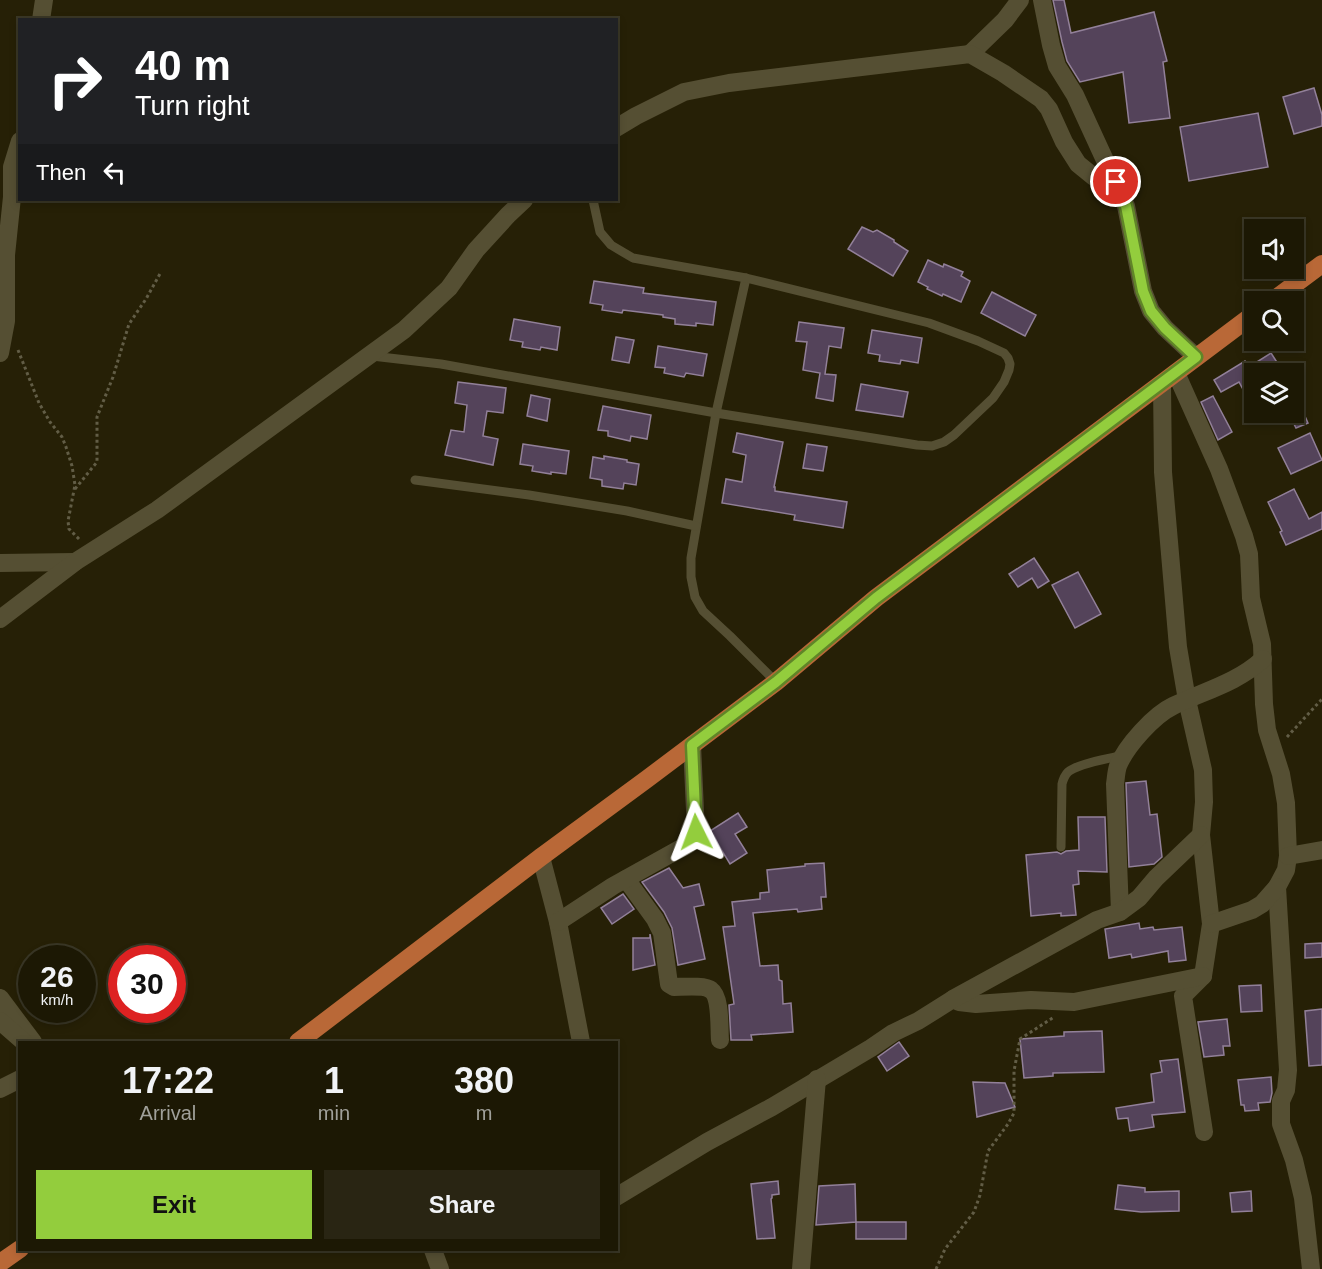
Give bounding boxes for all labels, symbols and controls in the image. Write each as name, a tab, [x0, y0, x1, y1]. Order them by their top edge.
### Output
icon: right	[36, 42, 114, 120]
text: 40 m	[135, 42, 231, 89]
text: Turn right	[135, 91, 250, 121]
icon: left	[98, 156, 131, 189]
pin	[1090, 156, 1141, 207]
text: Then	[36, 160, 86, 185]
icon: arrive	[1099, 165, 1132, 198]
map controls	[1244, 219, 1304, 423]
button: sound	[1244, 219, 1304, 279]
button: search	[1244, 291, 1304, 351]
button: layers	[1244, 363, 1304, 423]
position arrow	[664, 800, 728, 864]
speed limit sign: 30	[108, 945, 186, 1023]
text: 26	[40, 960, 74, 993]
text: km/h	[41, 991, 73, 1008]
text: 17:22	[122, 1060, 214, 1101]
text: 1	[324, 1060, 344, 1101]
text: 380	[454, 1060, 514, 1101]
text: Arrival	[140, 1102, 196, 1124]
text: min	[318, 1102, 350, 1124]
text: m	[476, 1102, 492, 1124]
button: Exit	[36, 1170, 312, 1239]
button: Share	[324, 1170, 600, 1239]

